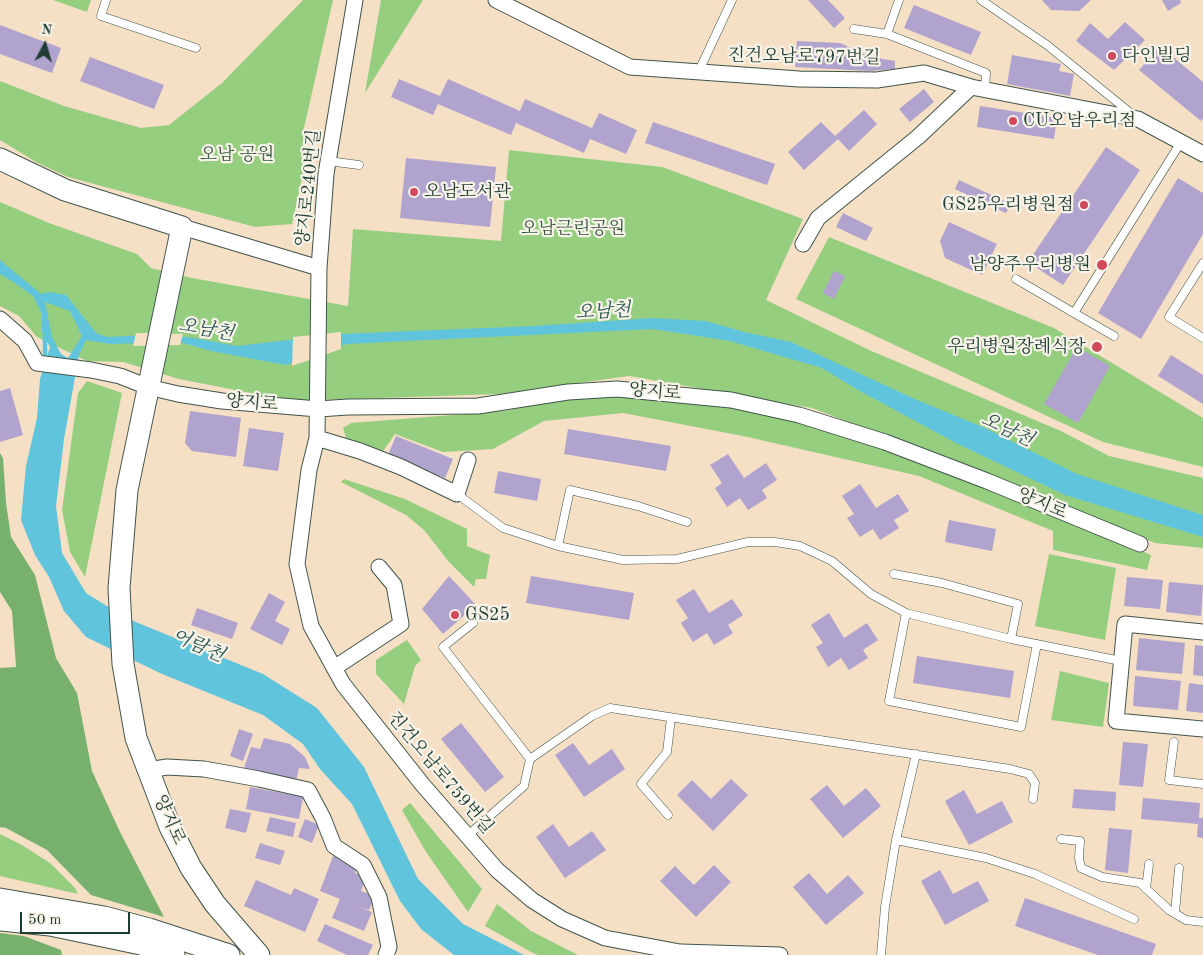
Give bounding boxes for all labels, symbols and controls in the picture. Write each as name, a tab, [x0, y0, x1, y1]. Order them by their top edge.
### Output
north arrow	[20, 20, 70, 70]
text: N	[41, 23, 53, 38]
street label: 진건오남로797번길	[727, 45, 881, 69]
place label: 다인빌딩	[1122, 45, 1192, 67]
marker: 다인빌딩	[1106, 50, 1118, 62]
place label: CU오남우리점	[1023, 110, 1136, 132]
marker: CU오남우리점	[1007, 115, 1019, 127]
street label: 양지로240번길	[292, 128, 326, 248]
park label: 오남 공원	[200, 144, 274, 166]
place label: 오남도서관	[424, 181, 511, 203]
marker: 오남도서관	[408, 186, 420, 198]
place label: GS25우리병원점	[942, 194, 1074, 216]
marker: GS25우리병원점	[1078, 199, 1090, 211]
park label: 오남근린공원	[521, 218, 625, 240]
place label: 남양주우리병원	[969, 254, 1091, 276]
marker: 남양주우리병원	[1095, 258, 1109, 272]
water label: 오남천	[575, 299, 631, 325]
water label: 오남천	[177, 314, 235, 346]
place label: 우리병원장례식장	[947, 336, 1086, 358]
marker: 우리병원장례식장	[1090, 340, 1104, 354]
street label: 양지로	[628, 379, 682, 405]
street label: 양지로	[225, 390, 279, 416]
water label: 오남천	[977, 408, 1037, 452]
street label: 양지로	[1014, 484, 1070, 524]
place label: GS25	[465, 604, 510, 626]
marker: GS25	[449, 609, 461, 621]
water label: 어람천	[168, 624, 228, 668]
street label: 진건오남로759번길	[383, 707, 497, 839]
street label: 양지로	[149, 792, 189, 848]
scale bar	[22, 902, 132, 934]
text: 50 m	[28, 913, 62, 928]

